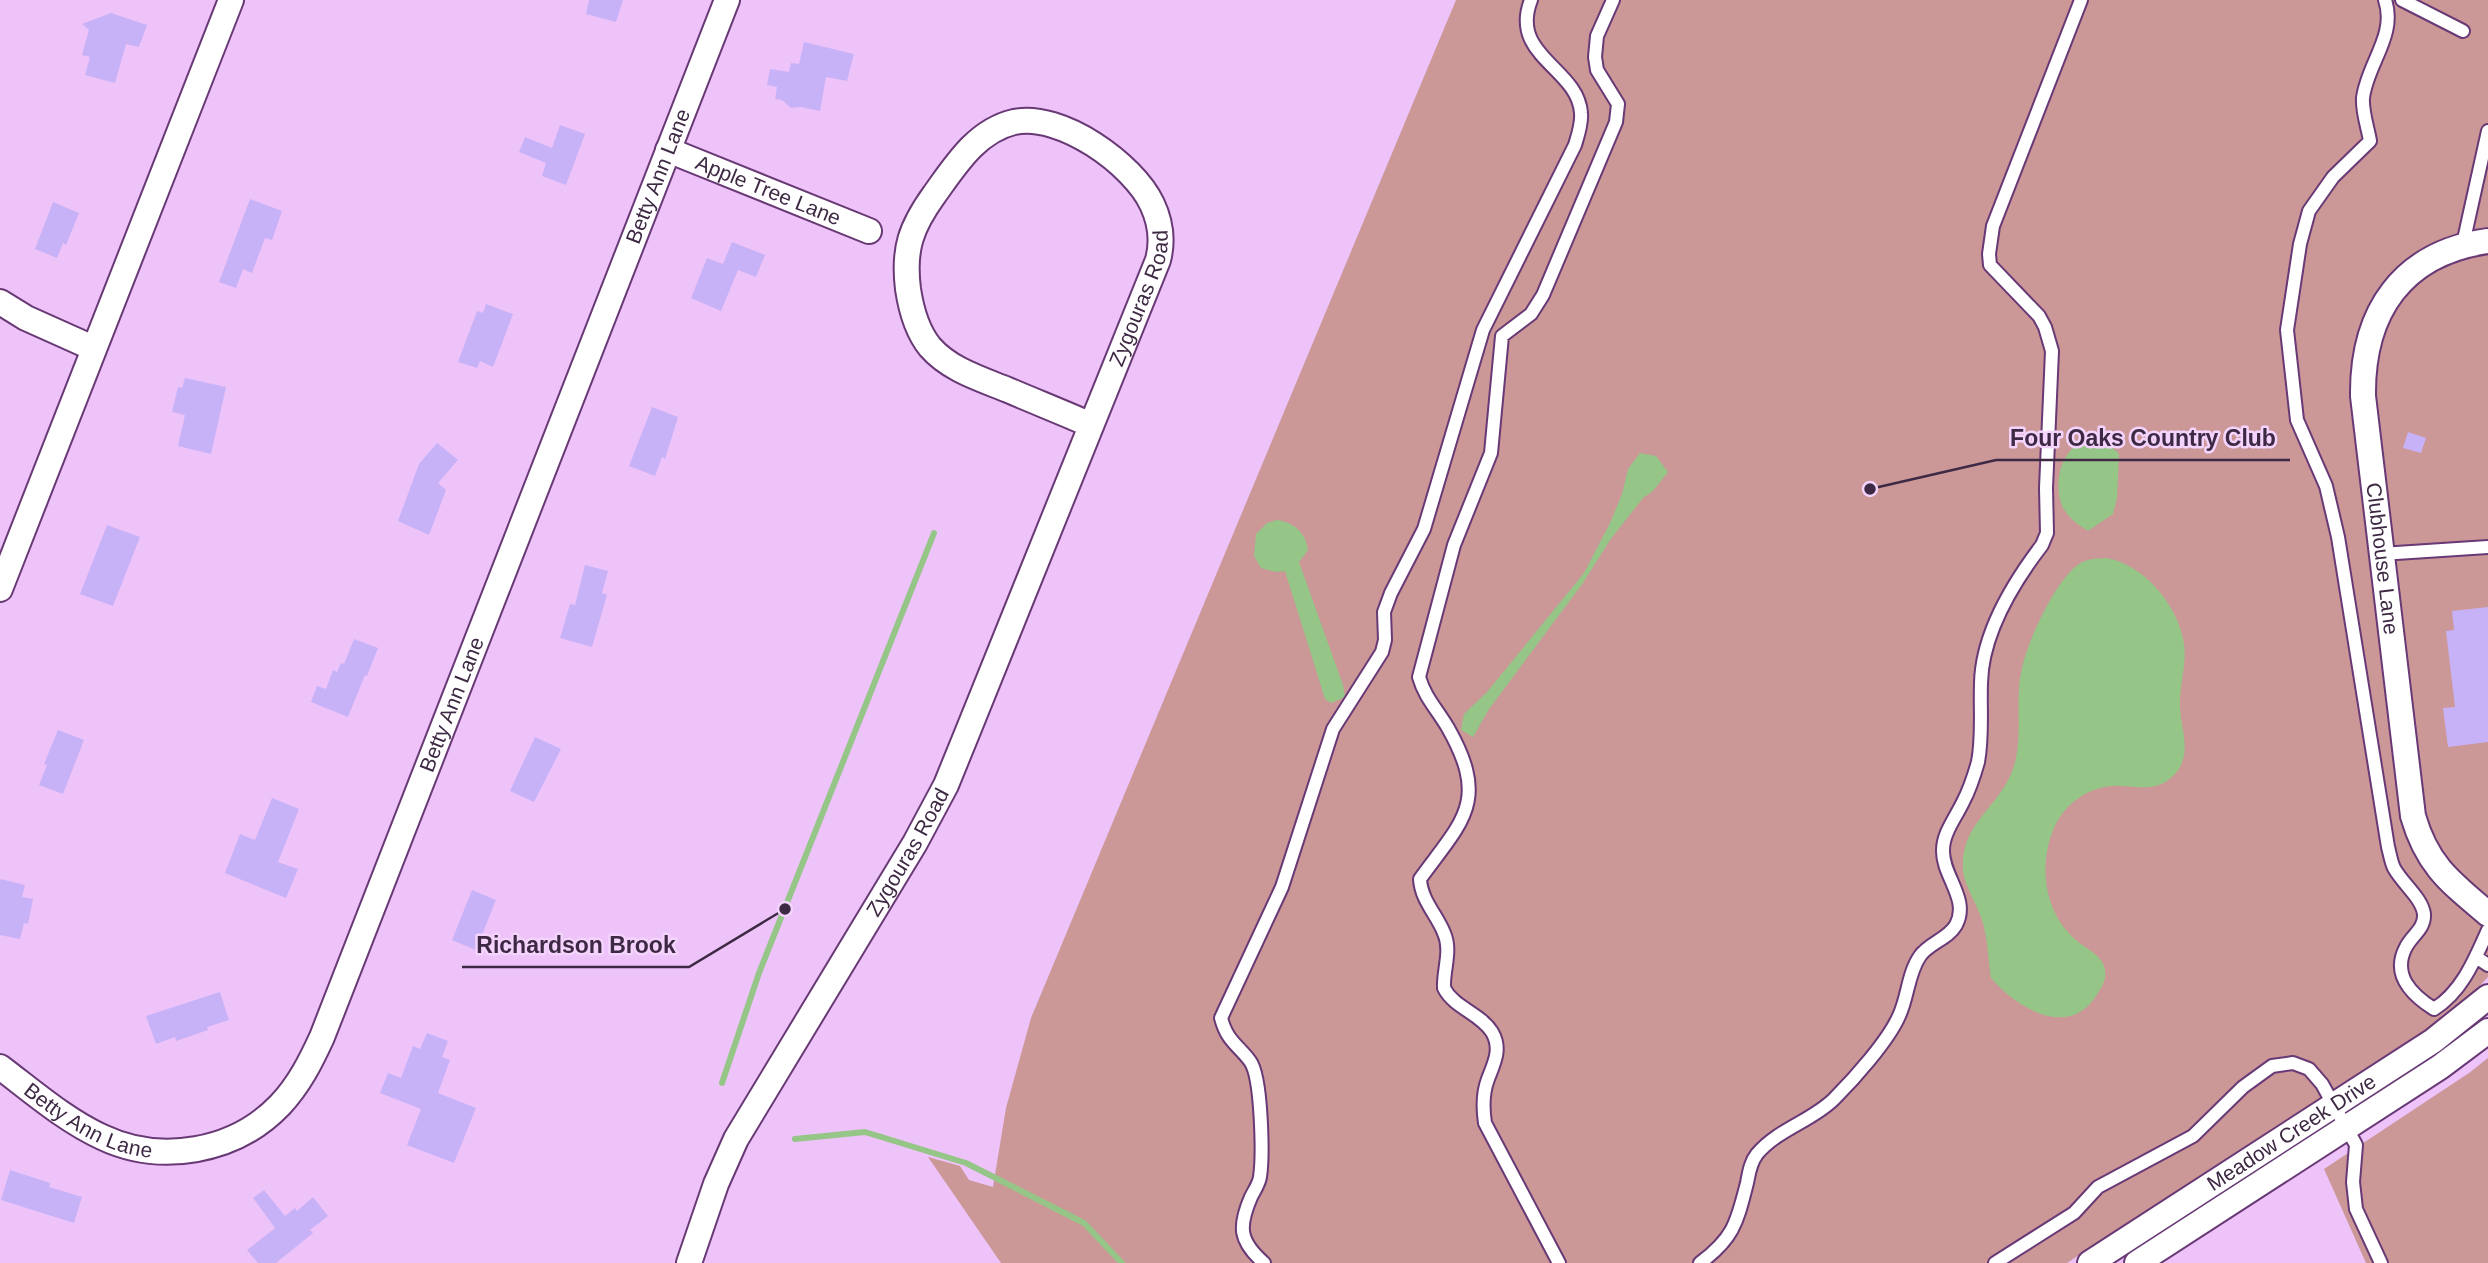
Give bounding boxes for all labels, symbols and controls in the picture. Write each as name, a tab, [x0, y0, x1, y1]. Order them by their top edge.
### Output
street label: Betty Ann Lane	[621, 106, 694, 247]
street label: Apple Tree Lane	[693, 150, 844, 229]
street label: Zygouras Road	[1104, 229, 1172, 369]
callout: Four Oaks Country Club	[1996, 416, 2290, 460]
text: Four Oaks Country Club	[2010, 425, 2276, 451]
street label: Clubhouse Lane	[2362, 481, 2403, 636]
street label: Betty Ann Lane	[415, 634, 488, 775]
street label: Zygouras Road	[862, 784, 953, 920]
callout: Richardson Brook	[462, 923, 689, 967]
text: Richardson Brook	[476, 932, 676, 958]
street label: Meadow Creek Drive	[2203, 1069, 2380, 1195]
street label: Betty Ann Lane	[20, 1078, 154, 1162]

